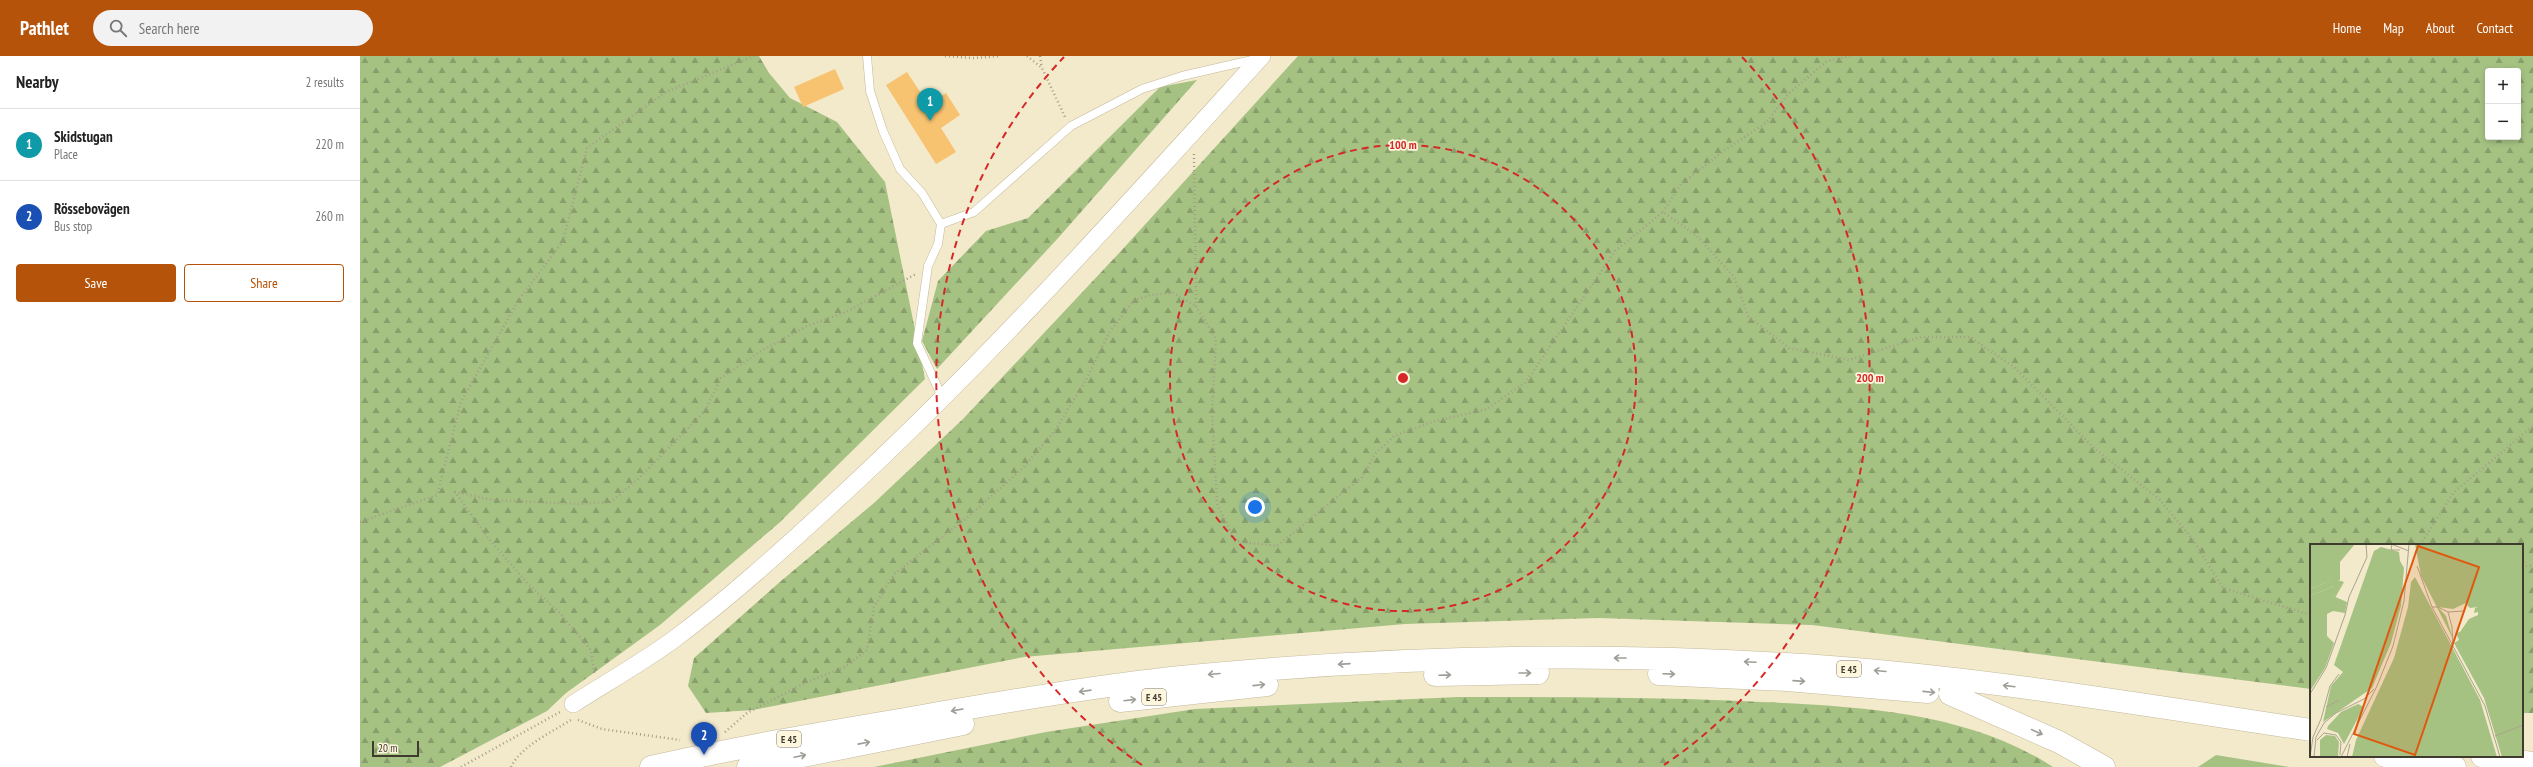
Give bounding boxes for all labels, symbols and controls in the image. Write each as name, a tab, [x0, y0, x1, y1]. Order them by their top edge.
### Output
search box	[93, 10, 373, 46]
text: Pathlet	[20, 16, 69, 40]
icon: search	[107, 17, 129, 39]
text: Search here	[139, 19, 200, 38]
text: Home	[2333, 19, 2361, 37]
text: Map	[2383, 19, 2404, 37]
text: About	[2426, 19, 2455, 37]
text: Contact	[2477, 19, 2513, 37]
map controls	[2485, 68, 2521, 140]
button: +	[2485, 68, 2521, 104]
text: Nearby	[16, 71, 59, 93]
text: 2 results	[305, 74, 344, 91]
pin: 1	[917, 88, 943, 121]
button: −	[2485, 104, 2521, 140]
text: Skidstugan	[54, 127, 113, 146]
text: 1	[26, 136, 32, 153]
text: 220 m	[315, 136, 344, 153]
text: 100 m	[1389, 137, 1417, 152]
text: Place	[54, 146, 78, 163]
text: Rössebovägen	[54, 199, 130, 218]
text: 2	[26, 208, 32, 225]
text: 260 m	[315, 208, 344, 225]
text: Bus stop	[54, 218, 92, 235]
button: Save	[16, 264, 176, 302]
button: Share	[184, 264, 344, 302]
text: 200 m	[1856, 370, 1884, 385]
centre of rings	[1396, 371, 1410, 385]
your location	[1245, 497, 1265, 517]
inset map	[2310, 544, 2523, 757]
one-way arrow	[1614, 654, 1627, 662]
one-way arrow	[1744, 659, 1757, 666]
one-way arrow	[1338, 660, 1351, 668]
road number: E 45	[1837, 661, 1861, 677]
one-way arrow	[1874, 668, 1887, 675]
one-way arrow	[1518, 669, 1531, 677]
one-way arrow	[1208, 671, 1221, 678]
one-way arrow	[1438, 671, 1451, 678]
one-way arrow	[1662, 671, 1675, 678]
one-way arrow	[1792, 678, 1805, 685]
one-way arrow	[1252, 682, 1265, 689]
one-way arrow	[2003, 682, 2016, 690]
one-way arrow	[1079, 687, 1092, 695]
one-way arrow	[1922, 688, 1935, 695]
road number: E 45	[1142, 689, 1166, 705]
one-way arrow	[1123, 696, 1136, 703]
one-way arrow	[951, 706, 964, 714]
pin: 2	[691, 722, 717, 755]
one-way arrow	[2031, 729, 2043, 736]
road number: E 45	[777, 731, 801, 747]
one-way arrow	[857, 738, 870, 746]
scale bar	[372, 739, 419, 758]
text: 20 m	[378, 741, 397, 755]
one-way arrow	[793, 751, 806, 759]

